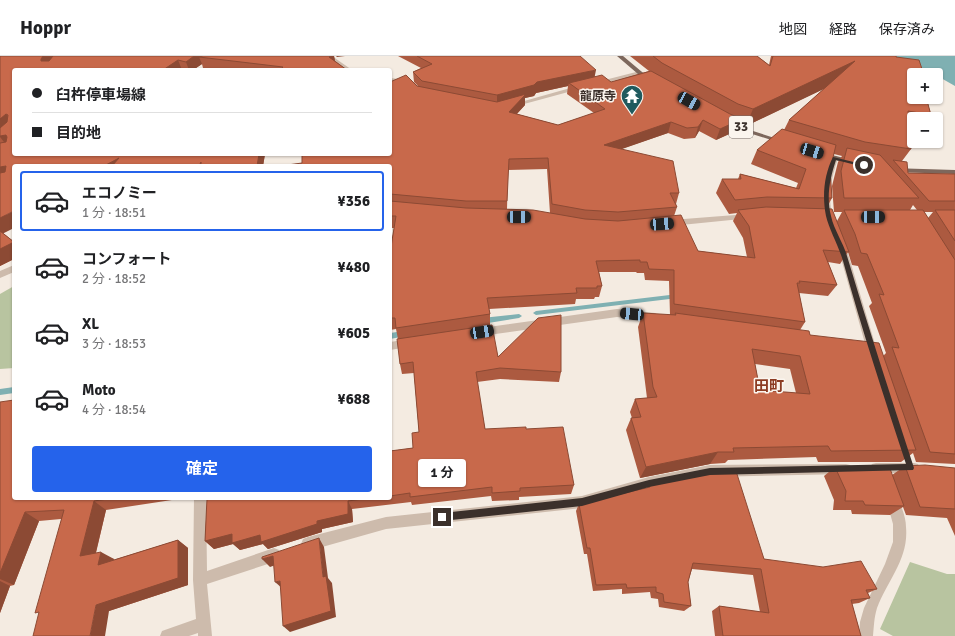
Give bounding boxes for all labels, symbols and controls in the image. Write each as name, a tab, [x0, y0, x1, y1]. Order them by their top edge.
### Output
text: Hoppr	[20, 16, 71, 40]
text: 地図	[779, 21, 807, 38]
text: 経路	[829, 21, 857, 38]
text: 保存済み	[879, 21, 935, 38]
map controls	[907, 68, 943, 148]
button: +	[907, 68, 943, 104]
temple icon: 龍原寺	[619, 83, 645, 116]
text: 臼杵停車場線	[56, 86, 146, 104]
place label: 龍原寺	[580, 89, 616, 104]
car	[676, 90, 702, 112]
button: −	[907, 112, 943, 148]
road number: 33	[729, 116, 753, 138]
text: 目的地	[56, 124, 101, 142]
car	[799, 142, 825, 160]
route start	[855, 156, 873, 174]
icon: car	[34, 183, 70, 219]
text: エコノミー	[82, 184, 157, 202]
text: ¥356	[338, 192, 370, 210]
text: 1 分 · 18:51	[82, 205, 146, 221]
car	[507, 211, 531, 223]
car	[861, 211, 885, 223]
car	[650, 217, 674, 231]
icon: car	[34, 249, 70, 285]
text: コンフォート	[82, 250, 172, 268]
text: ¥480	[338, 258, 370, 276]
text: 2 分 · 18:52	[82, 271, 146, 287]
car	[620, 307, 644, 321]
icon: car	[34, 315, 70, 351]
text: XL	[82, 315, 99, 333]
text: ¥605	[338, 324, 370, 342]
car	[469, 324, 495, 340]
text: 3 分 · 18:53	[82, 336, 146, 352]
district label: 田町	[754, 377, 784, 395]
icon: car	[34, 381, 70, 417]
text: Moto	[82, 381, 116, 399]
text: ¥688	[338, 390, 370, 408]
text: 4 分 · 18:54	[82, 402, 146, 418]
button: 確定	[32, 446, 372, 492]
callout: 1 分	[418, 459, 466, 487]
text: 1 分	[431, 465, 453, 481]
route end	[433, 508, 451, 526]

